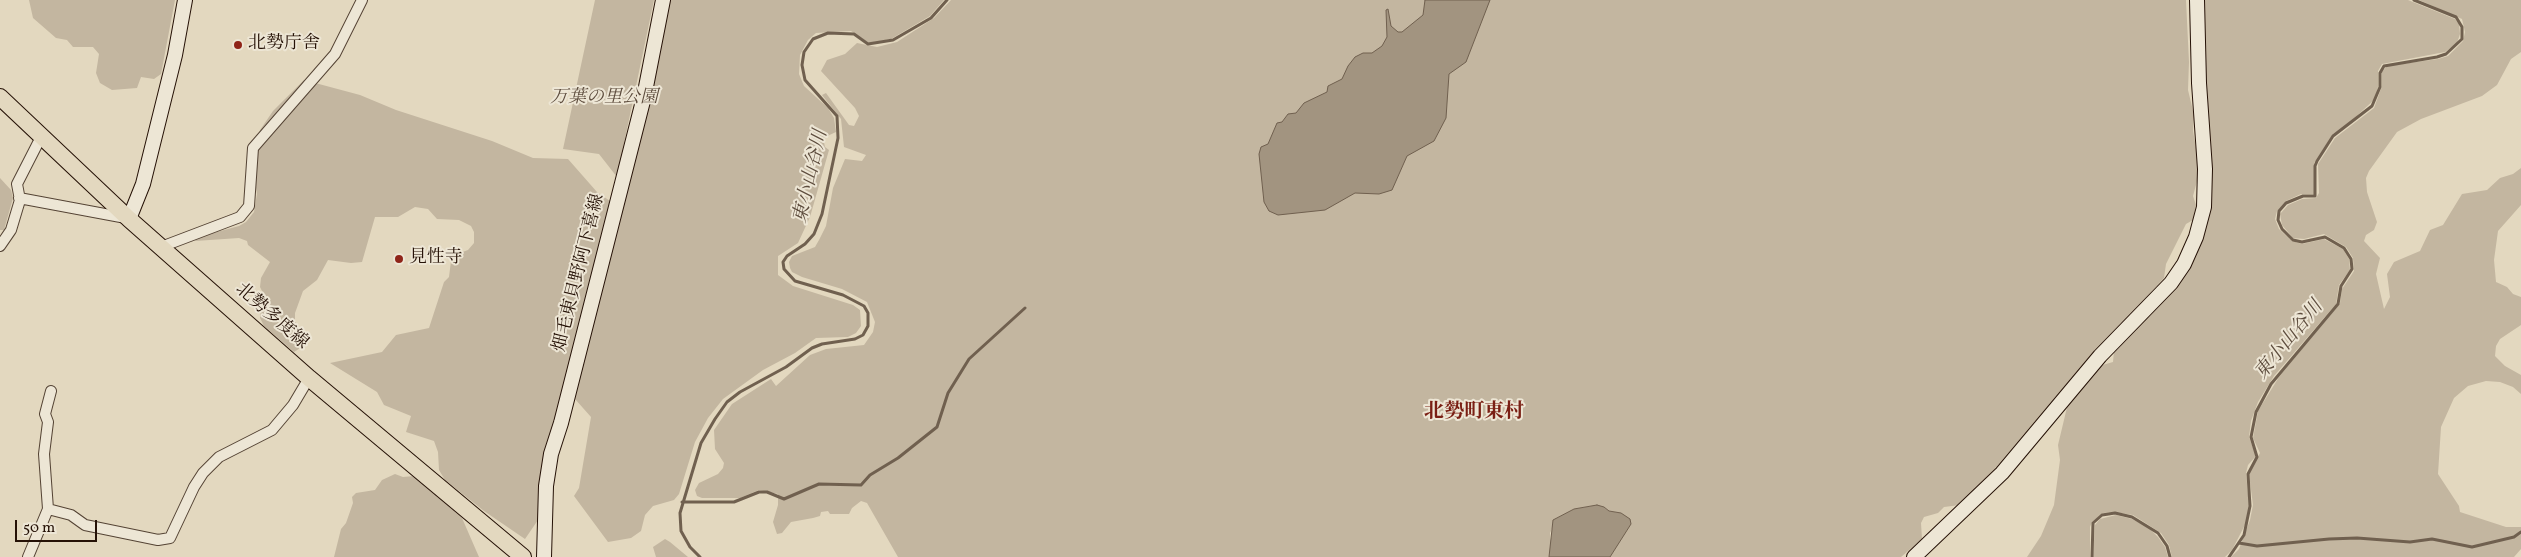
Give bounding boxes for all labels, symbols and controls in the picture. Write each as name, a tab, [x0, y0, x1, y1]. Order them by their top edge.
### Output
place label: 北勢庁舎	[248, 34, 320, 56]
marker: 北勢庁舎	[232, 39, 244, 51]
park label: 万葉の里公園	[550, 88, 658, 110]
water label: 東小山谷川	[790, 128, 834, 226]
street label: 畑毛東貝野阿下喜線	[550, 192, 610, 354]
place label: 見性寺	[409, 248, 463, 270]
marker: 見性寺	[393, 253, 405, 265]
street label: 北勢多度線	[230, 279, 312, 355]
water label: 東小山谷川	[2251, 297, 2329, 385]
district label: 北勢町東村	[1424, 401, 1524, 425]
scale bar	[18, 510, 100, 542]
text: 50 m	[23, 518, 55, 539]

